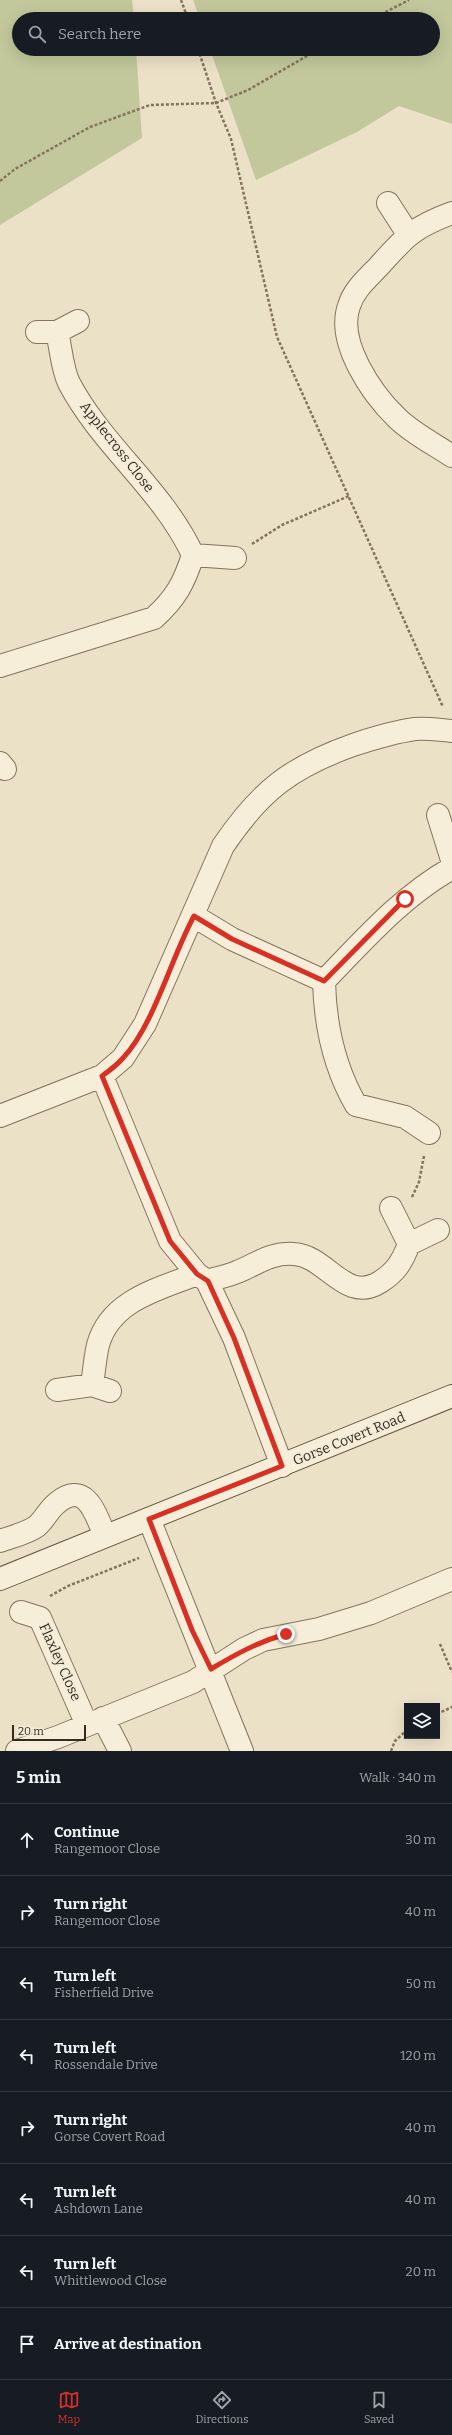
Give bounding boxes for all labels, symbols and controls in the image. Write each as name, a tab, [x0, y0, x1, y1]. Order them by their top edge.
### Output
search box	[12, 12, 440, 56]
icon: search	[26, 23, 48, 45]
text: Search here	[58, 25, 141, 43]
street label: Applecross Close	[76, 398, 158, 496]
route start	[396, 890, 414, 908]
street label: Gorse Covert Road	[290, 1409, 408, 1469]
street label: Flaxley Close	[35, 1620, 85, 1704]
route end	[277, 1625, 295, 1643]
map controls	[404, 1703, 440, 1739]
button: layers	[404, 1703, 440, 1739]
scale bar	[12, 1723, 86, 1742]
text: 20 m	[18, 1725, 44, 1738]
text: 5 min	[16, 1767, 61, 1788]
text: Walk · 340 m	[359, 1770, 436, 1785]
text: Continue	[54, 1823, 120, 1841]
icon: ahead	[16, 1829, 38, 1851]
text: 30 m	[405, 1832, 436, 1847]
text: Rangemoor Close	[54, 1841, 160, 1856]
text: Turn right	[54, 1895, 127, 1913]
icon: right	[16, 1901, 38, 1923]
text: 40 m	[405, 1904, 436, 1919]
text: Rangemoor Close	[54, 1913, 160, 1928]
text: Turn left	[54, 1967, 116, 1985]
icon: left	[16, 1973, 38, 1995]
text: 50 m	[406, 1976, 436, 1991]
text: Fisherfield Drive	[54, 1985, 154, 2000]
text: Turn left	[54, 2039, 116, 2057]
icon: left	[16, 2045, 38, 2067]
text: 120 m	[400, 2048, 436, 2063]
text: Rossendale Drive	[54, 2057, 158, 2072]
text: Turn right	[54, 2111, 127, 2129]
icon: right	[16, 2117, 38, 2139]
text: 40 m	[405, 2120, 436, 2135]
text: Gorse Covert Road	[54, 2129, 165, 2144]
text: Turn left	[54, 2183, 116, 2201]
icon: left	[16, 2189, 38, 2211]
text: 40 m	[405, 2192, 436, 2207]
text: Ashdown Lane	[54, 2201, 143, 2216]
text: Turn left	[54, 2255, 116, 2273]
icon: left	[16, 2261, 38, 2283]
text: 20 m	[406, 2264, 436, 2279]
text: Whittlewood Close	[54, 2273, 167, 2288]
icon: arrive	[16, 2333, 38, 2355]
text: Arrive at destination	[54, 2335, 201, 2353]
tab: Map	[58, 2389, 80, 2426]
tab: Directions	[196, 2389, 248, 2426]
tab: Saved	[364, 2389, 394, 2426]

